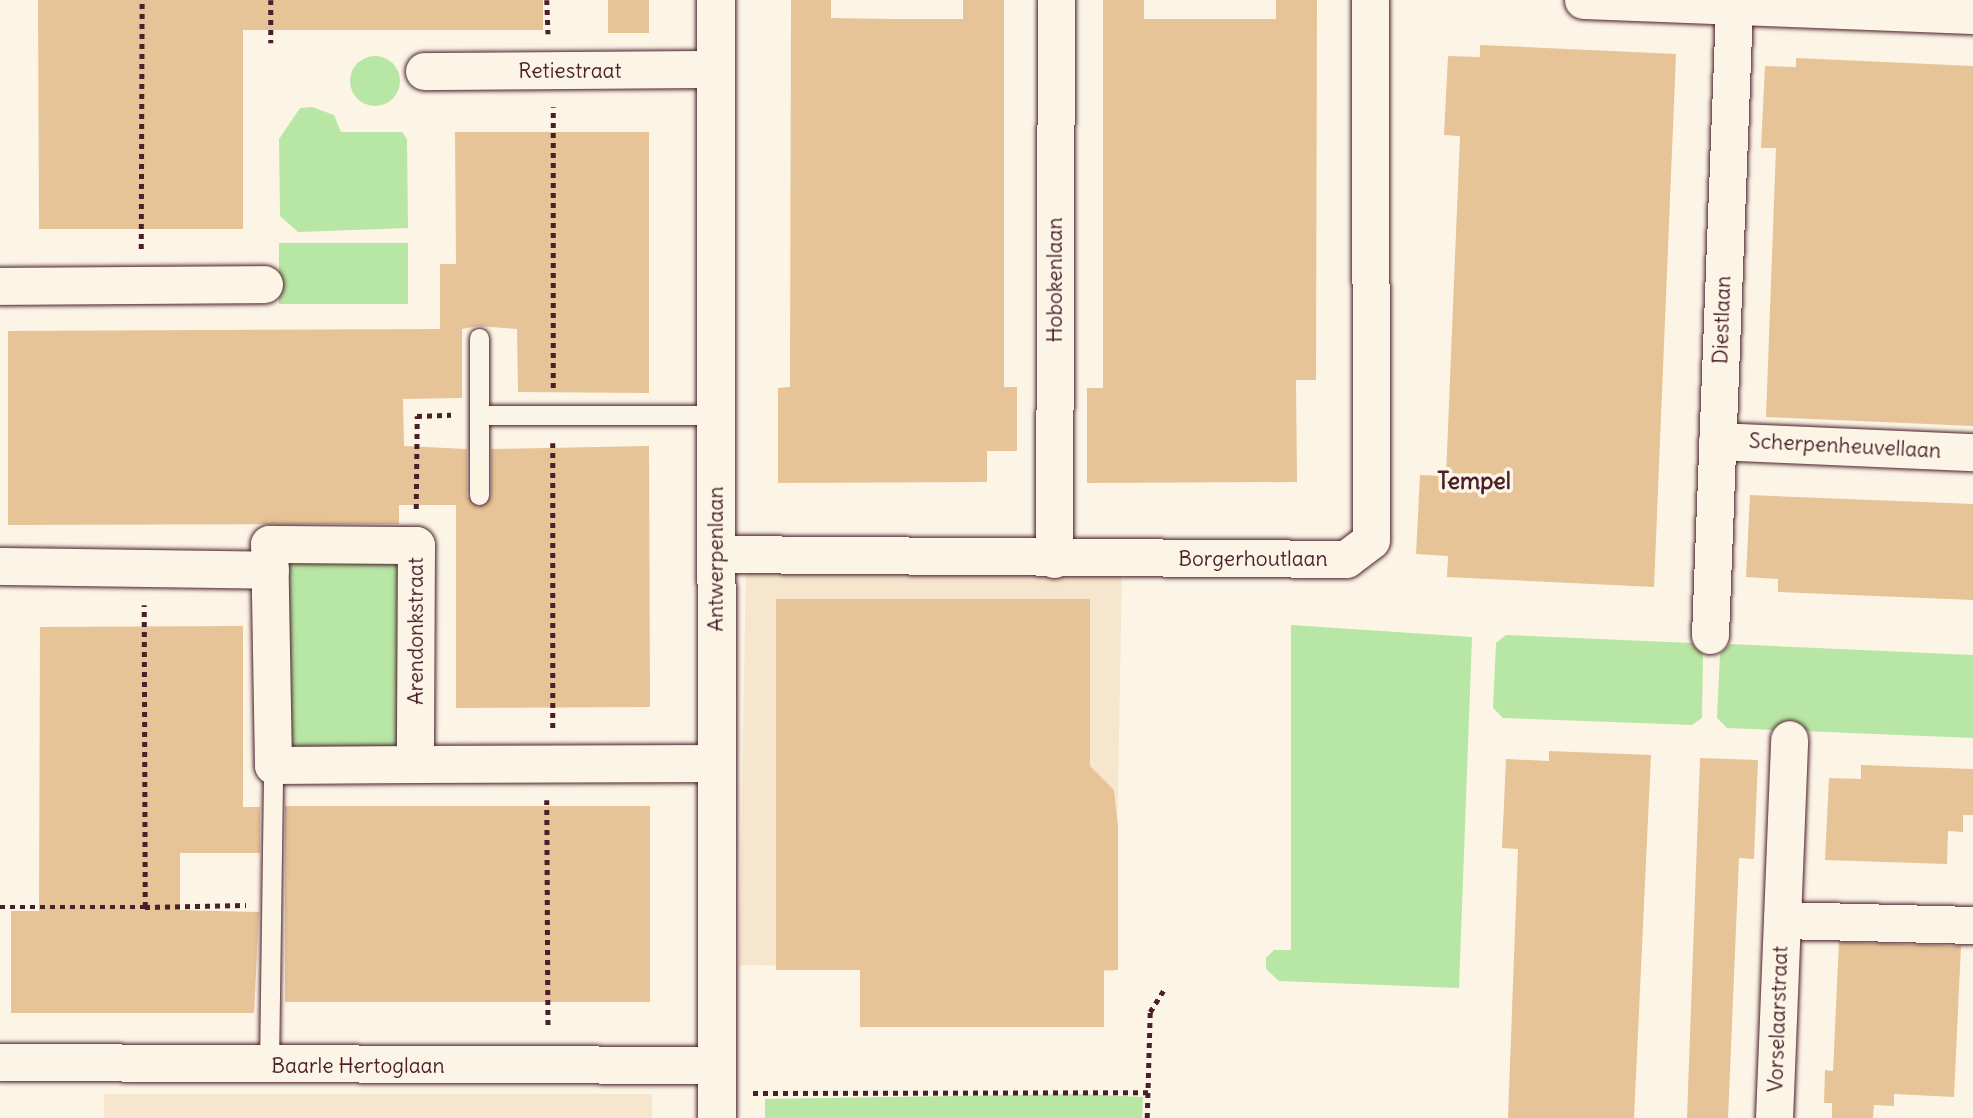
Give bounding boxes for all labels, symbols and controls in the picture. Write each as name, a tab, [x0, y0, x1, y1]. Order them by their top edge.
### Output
street label: Retiestraat	[518, 58, 622, 84]
street label: Hobokenlaan	[1042, 217, 1068, 343]
street label: Diestlaan	[1708, 275, 1736, 365]
street label: Scherpenheuvellaan	[1748, 428, 1942, 464]
district label: Tempel	[1437, 467, 1511, 495]
street label: Antwerpenlaan	[703, 486, 729, 632]
street label: Borgerhoutlaan	[1178, 546, 1328, 572]
street label: Arendonkstraat	[403, 557, 429, 705]
street label: Vorselaarstraat	[1763, 945, 1793, 1093]
street label: Baarle Hertoglaan	[271, 1053, 445, 1079]

